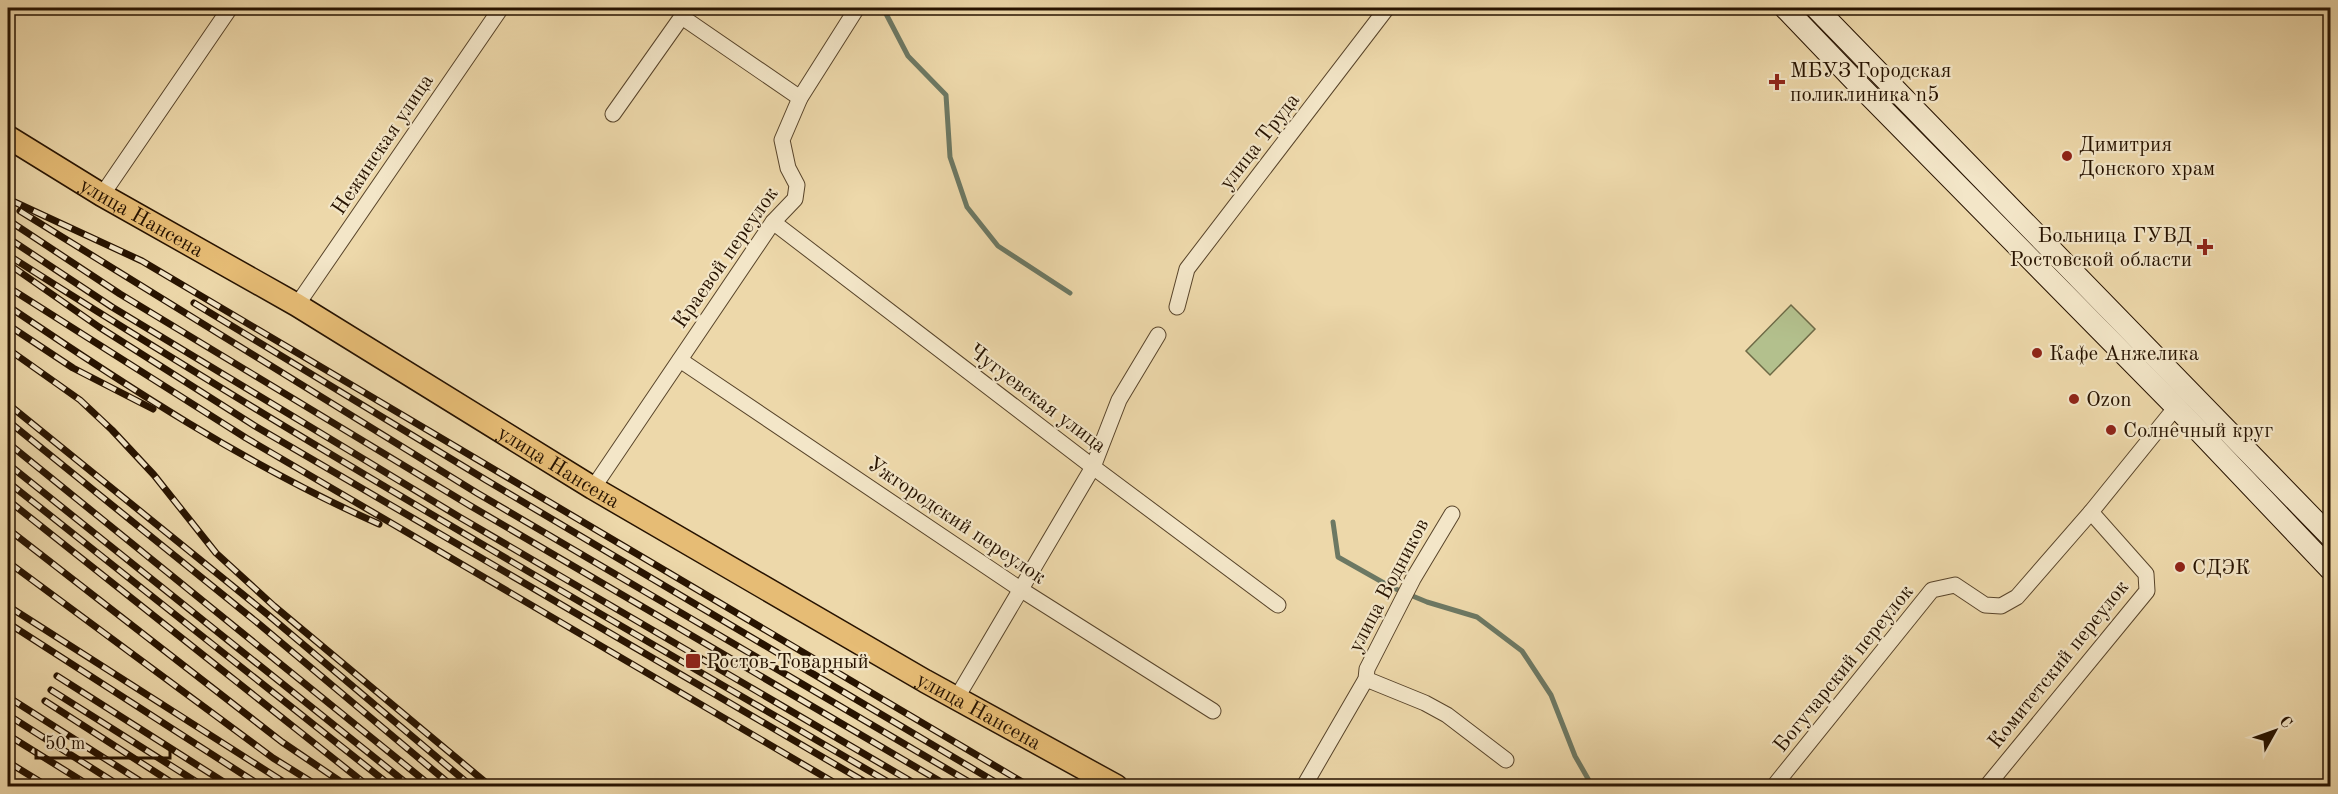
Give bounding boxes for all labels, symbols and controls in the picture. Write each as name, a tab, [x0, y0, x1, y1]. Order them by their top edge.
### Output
place label: МБУЗ Городская поликлиника n5	[1790, 61, 1952, 106]
street label: Нежинская улица	[328, 71, 438, 219]
marker: МБУЗ Городская поликлиника n5	[1768, 73, 1786, 91]
street label: улица Труда	[1216, 90, 1304, 194]
place label: Димитрия Донского храм	[2079, 135, 2215, 180]
marker: Димитрия Донского храм	[2060, 149, 2074, 163]
street label: улица Нансена	[75, 175, 207, 262]
street label: Краевой переулок	[670, 183, 783, 332]
place label: Больница ГУВД Ростовской области	[2009, 226, 2192, 271]
marker: Больница ГУВД Ростовской области	[2196, 238, 2214, 256]
street label: Чугуевская улица	[964, 341, 1110, 458]
place label: Кафе Анжелика	[2049, 344, 2199, 365]
marker: Кафе Анжелика	[2030, 346, 2044, 360]
place label: Ozon	[2086, 390, 2132, 411]
marker: Ozon	[2067, 392, 2081, 406]
place label: Солнечный круг	[2123, 421, 2274, 442]
street label: улица Нансена	[493, 423, 623, 513]
marker: Солнечный круг	[2104, 423, 2118, 437]
street label: Ужгородский переулок	[863, 454, 1050, 589]
street label: улица Водников	[1345, 515, 1433, 656]
place label: СДЭК	[2192, 558, 2250, 579]
marker: СДЭК	[2173, 560, 2187, 574]
street label: Комитетский переулок	[1985, 576, 2134, 753]
street label: Богучарский переулок	[1770, 581, 1918, 757]
marker: Ростов-Товарный	[684, 652, 702, 670]
place label: Ростов-Товарный	[706, 652, 869, 673]
street label: улица Нансена	[912, 669, 1044, 755]
north arrow	[2245, 701, 2305, 761]
text: С	[2275, 713, 2294, 732]
scale bar	[36, 722, 170, 760]
text: 50 m	[45, 735, 85, 753]

